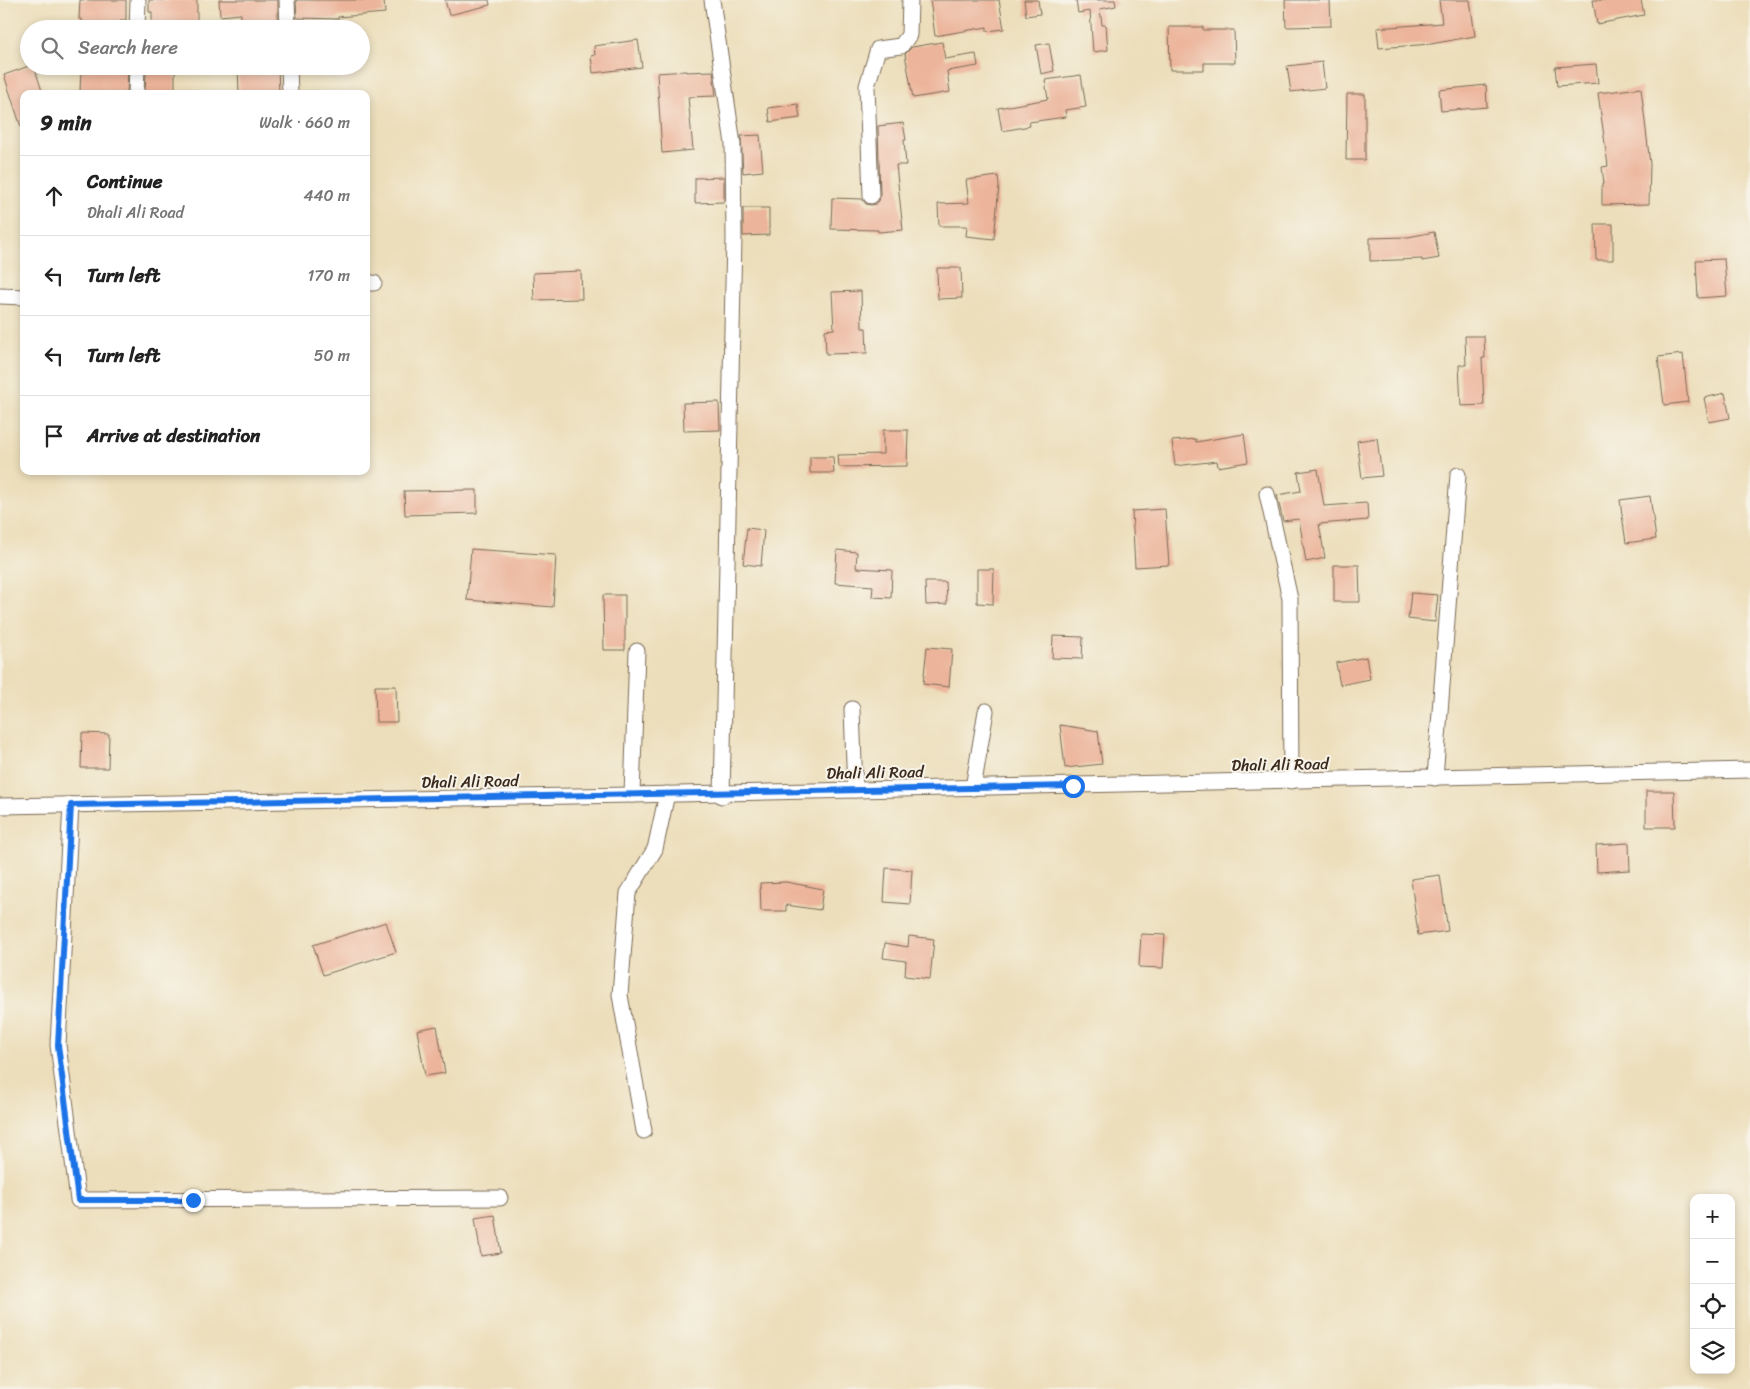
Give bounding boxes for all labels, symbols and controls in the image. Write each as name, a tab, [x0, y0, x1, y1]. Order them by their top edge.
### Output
search box	[20, 20, 370, 75]
text: Search here	[78, 31, 178, 64]
icon: search	[38, 34, 66, 62]
text: 9 min	[40, 104, 92, 142]
text: Walk · 660 m	[259, 108, 350, 137]
text: Continue	[87, 165, 163, 198]
text: 440 m	[303, 181, 350, 210]
icon: ahead	[40, 182, 68, 210]
text: Dhali Ali Road	[87, 198, 184, 227]
text: Turn left	[87, 259, 160, 292]
text: 170 m	[307, 261, 350, 290]
icon: left	[40, 262, 68, 290]
text: Turn left	[87, 339, 160, 372]
text: 50 m	[314, 341, 350, 370]
icon: left	[40, 342, 68, 370]
text: Arrive at destination	[87, 419, 260, 452]
icon: arrive	[40, 422, 68, 450]
street label: Dhali Ali Road	[1231, 749, 1330, 780]
street label: Dhali Ali Road	[826, 757, 925, 788]
street label: Dhali Ali Road	[421, 766, 520, 797]
route start	[1062, 775, 1085, 798]
route end	[182, 1189, 205, 1212]
map controls	[1690, 1194, 1735, 1374]
button: +	[1690, 1194, 1735, 1239]
button: −	[1690, 1239, 1735, 1284]
button: locate	[1690, 1284, 1735, 1329]
button: layers	[1690, 1329, 1735, 1374]

